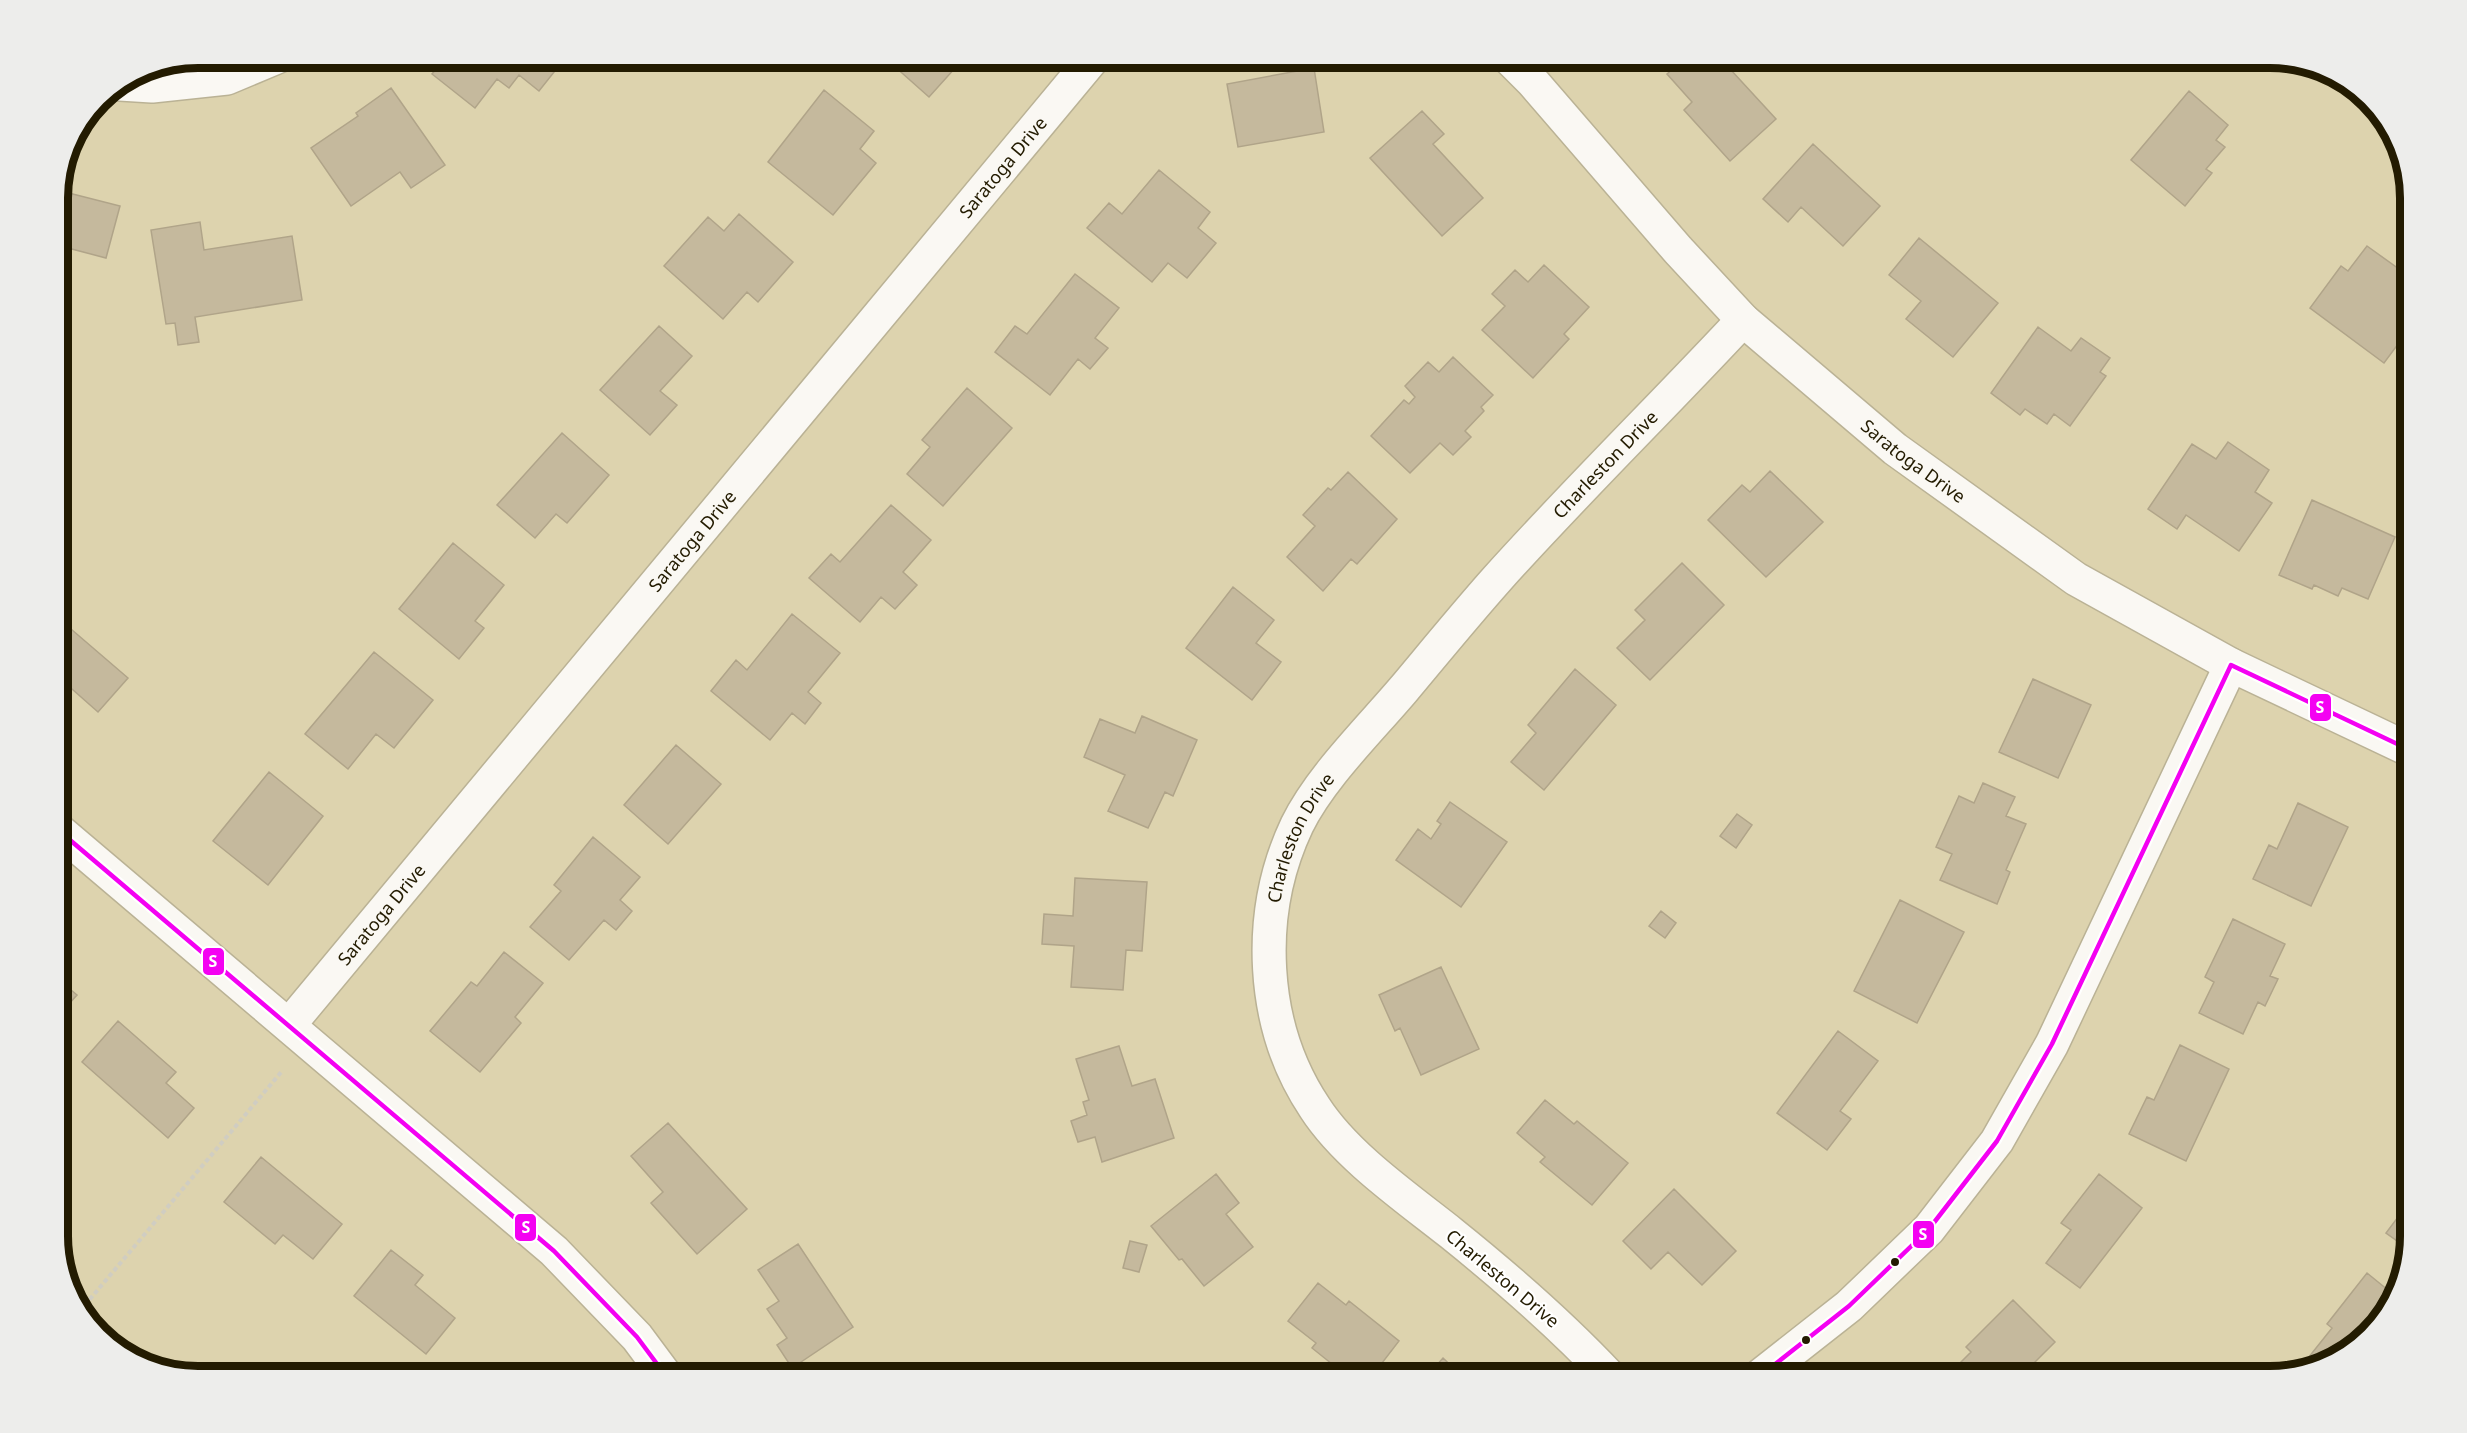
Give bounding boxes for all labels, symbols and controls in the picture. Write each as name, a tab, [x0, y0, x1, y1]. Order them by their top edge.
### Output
street label: Saratoga Drive	[953, 111, 1052, 223]
street label: Charleston Drive	[1547, 405, 1663, 523]
street label: Saratoga Drive	[1856, 414, 1971, 508]
street label: Saratoga Drive	[643, 485, 741, 596]
line badge: S	[2309, 693, 2332, 722]
text: S	[2316, 696, 2325, 718]
street label: Charleston Drive	[1261, 768, 1339, 905]
street label: Saratoga Drive	[332, 859, 430, 970]
line badge: S	[202, 947, 225, 976]
text: S	[209, 950, 218, 972]
line badge: S	[514, 1213, 537, 1242]
text: S	[522, 1216, 531, 1238]
line badge: S	[1912, 1220, 1935, 1249]
street label: Charleston Drive	[1441, 1223, 1565, 1333]
text: S	[1919, 1223, 1928, 1245]
unlabelled marker	[1889, 1256, 1901, 1268]
unlabelled marker	[1800, 1334, 1812, 1346]

